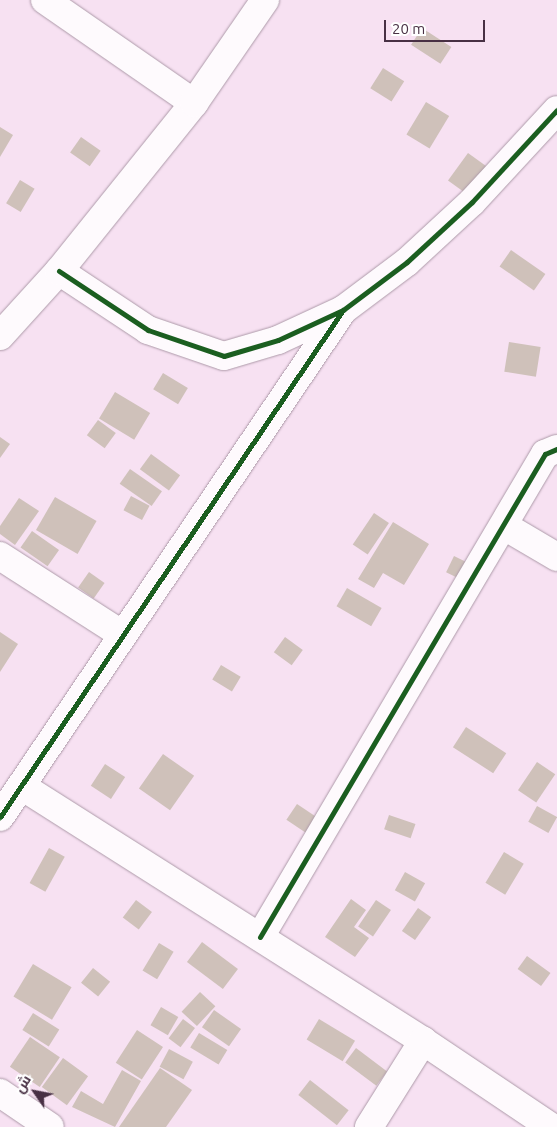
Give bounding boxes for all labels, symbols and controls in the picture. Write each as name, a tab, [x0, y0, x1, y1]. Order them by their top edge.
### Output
scale bar	[387, 10, 488, 42]
text: 20 m	[392, 20, 425, 37]
north arrow	[10, 1067, 60, 1117]
text: ش	[11, 1072, 34, 1096]

